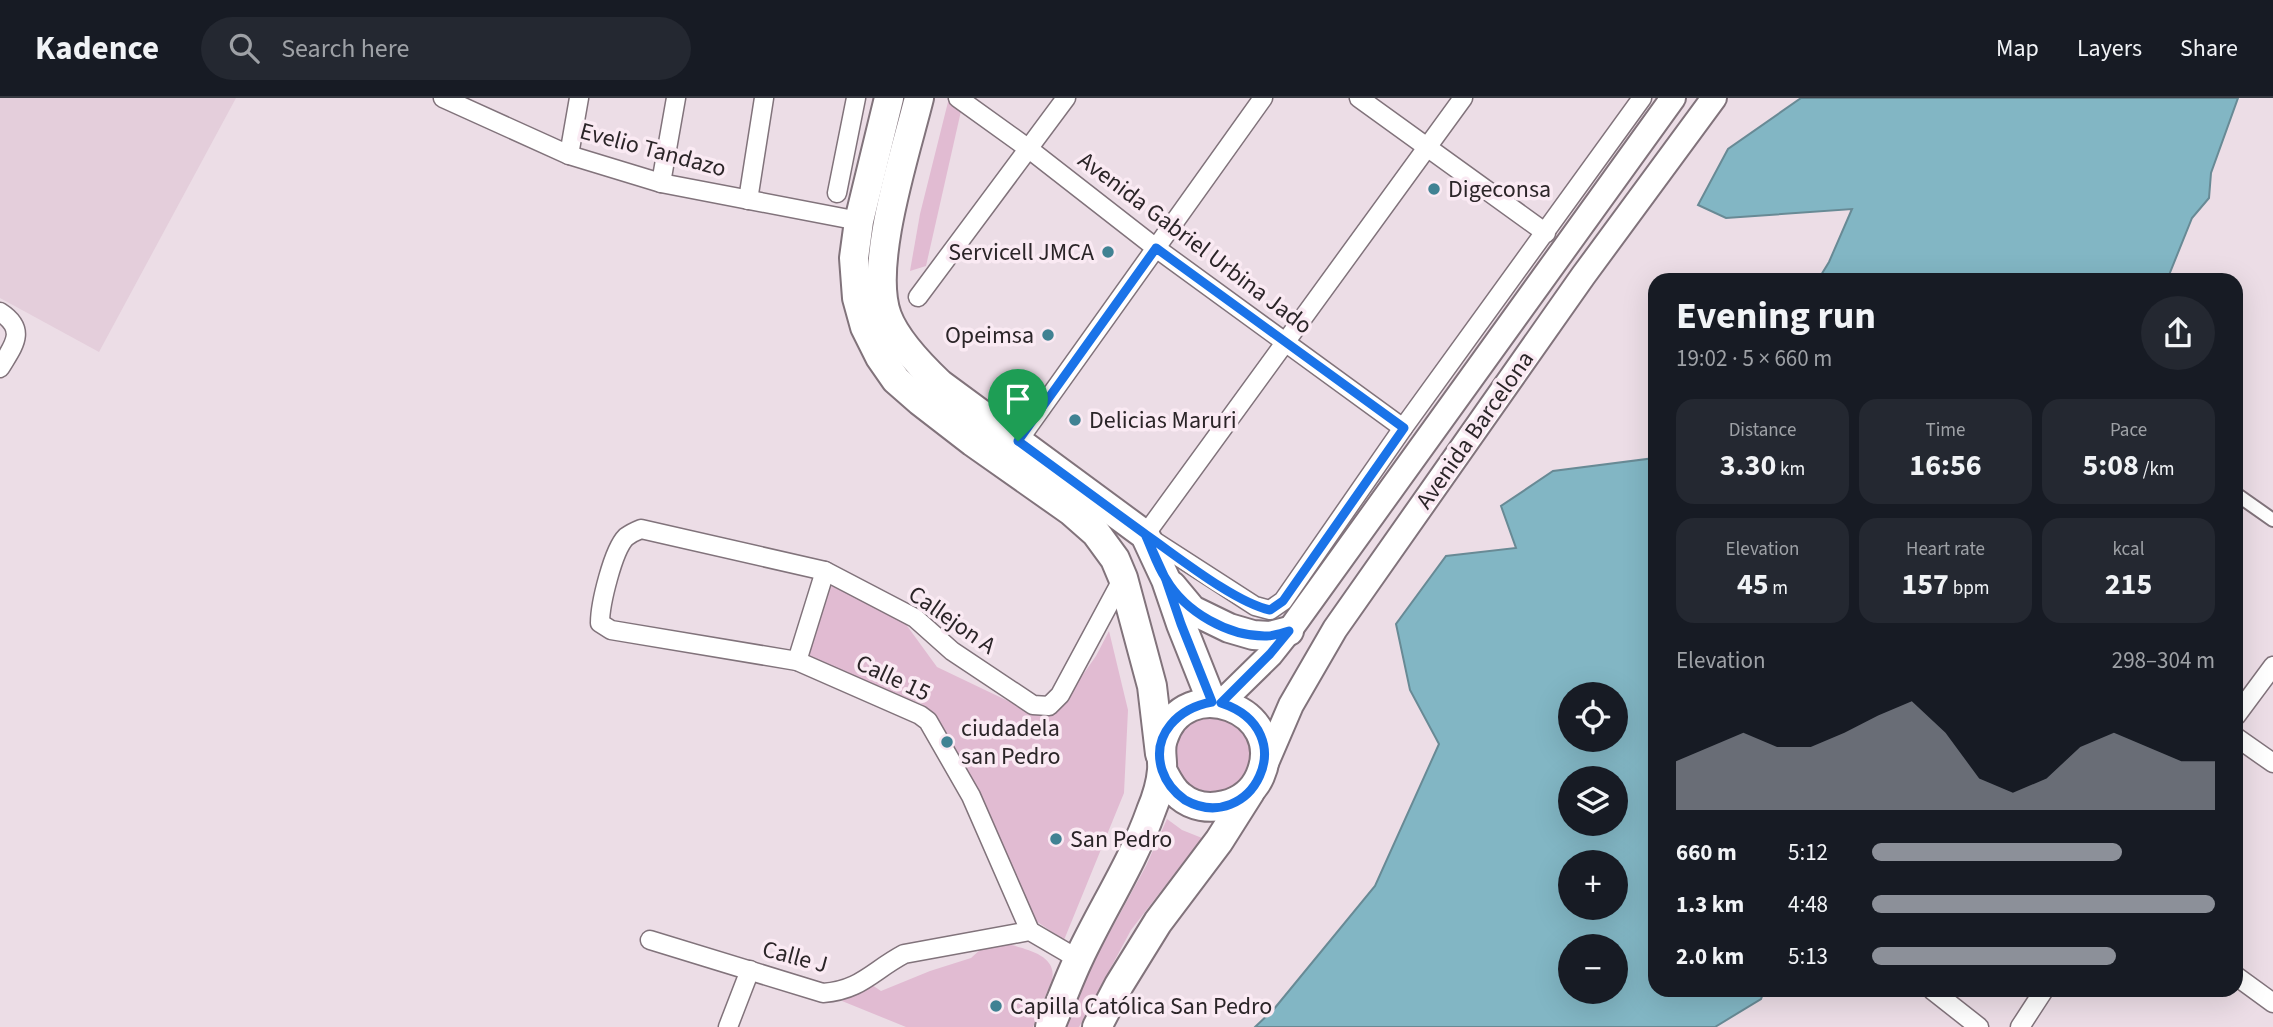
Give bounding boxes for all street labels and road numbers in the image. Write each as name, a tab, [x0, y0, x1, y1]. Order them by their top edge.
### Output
street label: Evelio Tandazo	[576, 114, 730, 186]
street label: Avenida Gabriel Urbina Jado	[1071, 143, 1319, 343]
street label: Avenida Barcelona	[1407, 344, 1543, 516]
street label: Callejon A	[901, 577, 1003, 663]
street label: Calle 15	[850, 646, 936, 710]
street label: Calle J	[758, 932, 832, 982]

